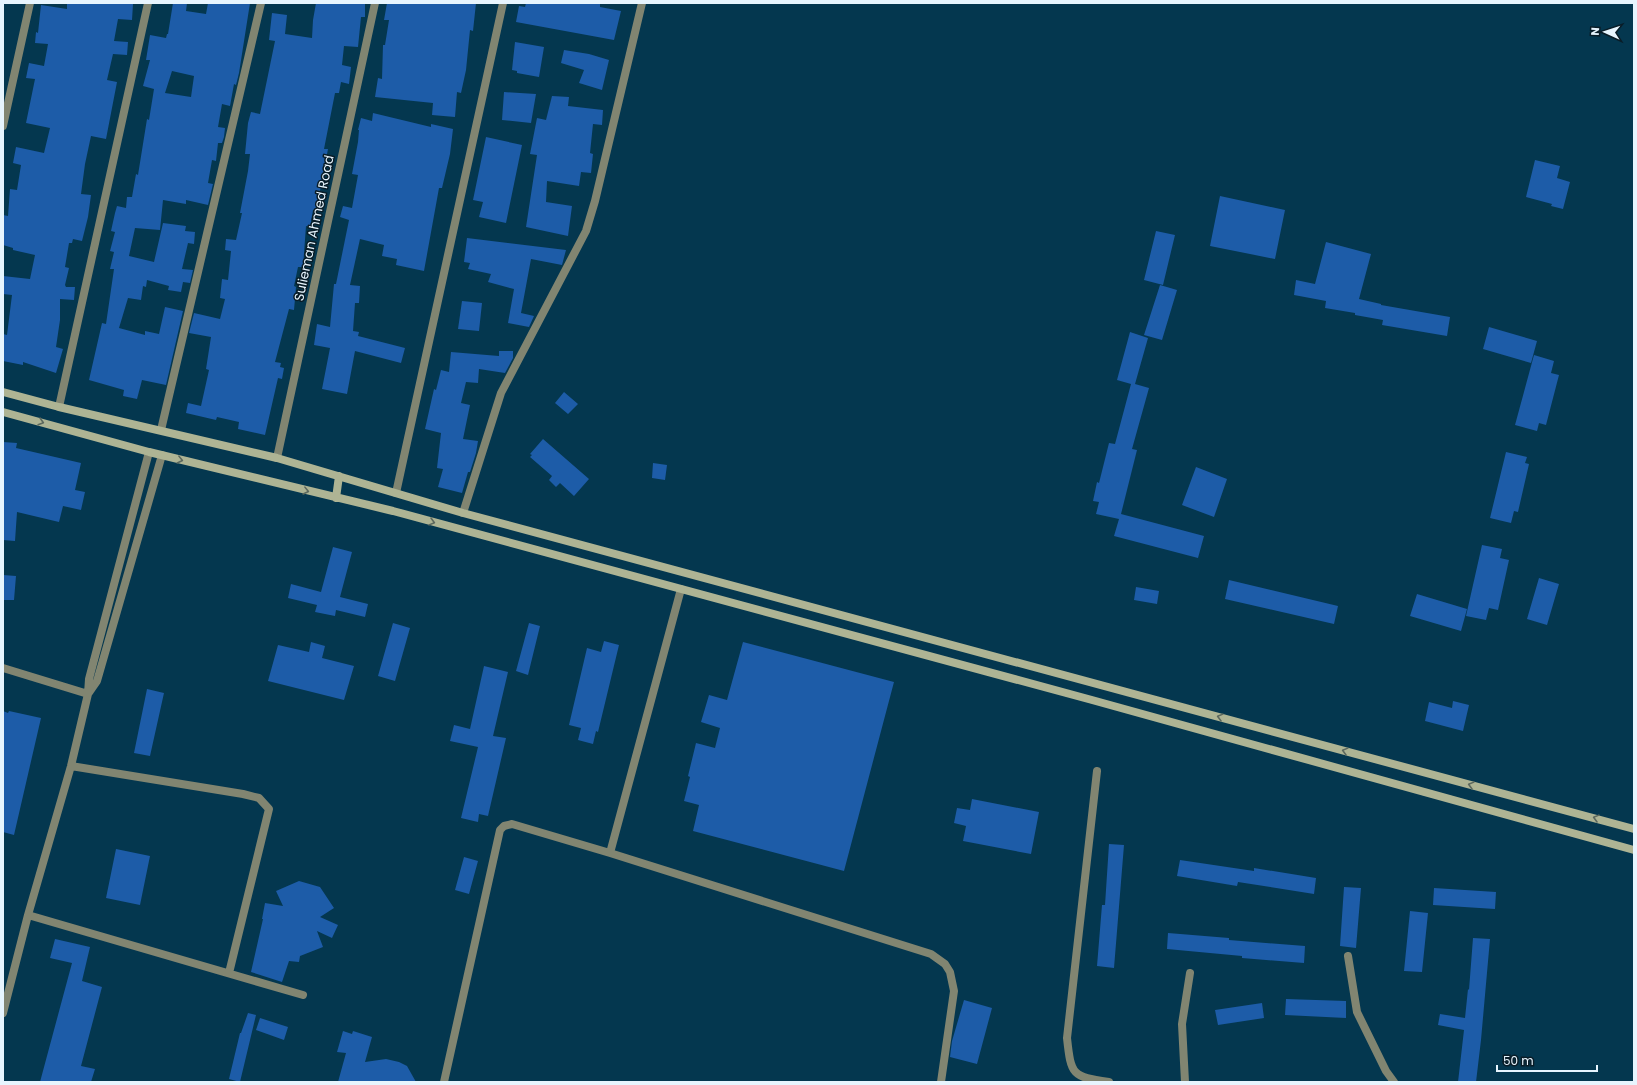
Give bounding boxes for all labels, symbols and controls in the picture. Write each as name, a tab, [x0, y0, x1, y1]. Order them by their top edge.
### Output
north arrow	[1585, 12, 1625, 52]
text: N	[1587, 27, 1603, 36]
street label: Sulieman Ahmed Road	[289, 153, 339, 303]
one-way arrow	[37, 417, 44, 426]
one-way arrow	[176, 455, 183, 463]
one-way arrow	[303, 486, 309, 494]
one-way arrow	[428, 517, 435, 526]
one-way arrow	[1217, 713, 1224, 722]
one-way arrow	[1342, 747, 1349, 756]
one-way arrow	[1468, 781, 1474, 789]
one-way arrow	[1593, 815, 1600, 823]
scale bar	[1497, 1047, 1597, 1073]
text: 50 m	[1503, 1052, 1534, 1069]

